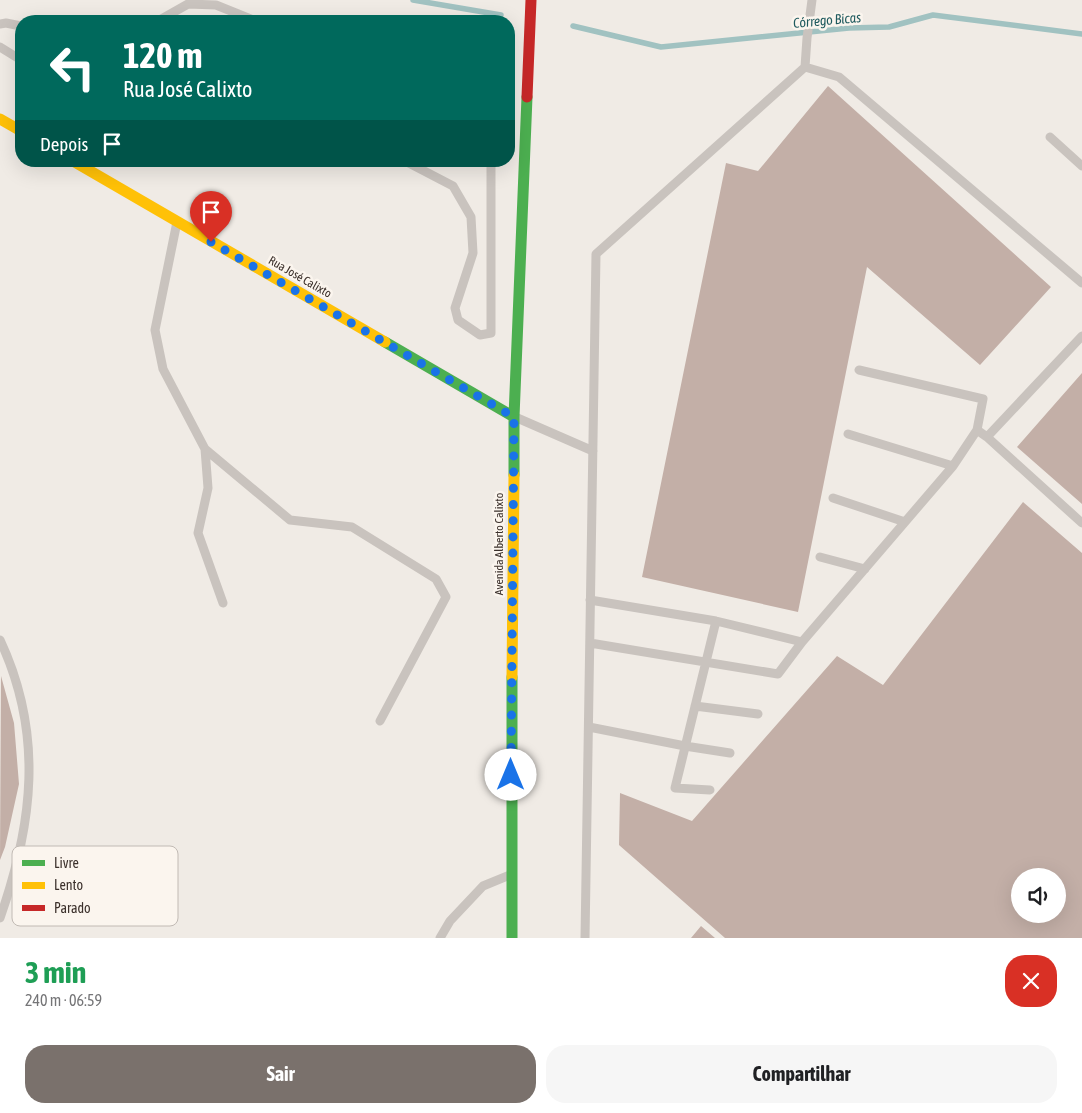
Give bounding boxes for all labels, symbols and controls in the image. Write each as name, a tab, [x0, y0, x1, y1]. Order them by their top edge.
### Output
water label: Córrego Bicas	[792, 9, 862, 31]
icon: left	[40, 35, 105, 100]
text: 120 m	[123, 35, 202, 75]
text: Rua José Calixto	[123, 76, 252, 102]
icon: arrive	[98, 130, 126, 158]
text: Depois	[40, 133, 88, 155]
pin	[190, 191, 232, 242]
icon: arrive	[197, 198, 225, 226]
street label: Rua José Calixto	[266, 253, 334, 301]
street label: Avenida Alberto Calixto	[492, 492, 506, 595]
position arrow	[484, 748, 536, 800]
legend	[12, 846, 178, 926]
text: Livre	[54, 855, 79, 871]
map controls	[1011, 868, 1066, 923]
button: sound	[1011, 868, 1066, 923]
text: Lento	[54, 877, 83, 893]
text: Parado	[54, 900, 91, 916]
text: 3 min	[25, 955, 86, 989]
button: close	[1005, 955, 1057, 1007]
text: 240 m · 06:59	[25, 991, 102, 1009]
button: Sair	[25, 1045, 536, 1103]
button: Compartilhar	[546, 1045, 1057, 1103]

